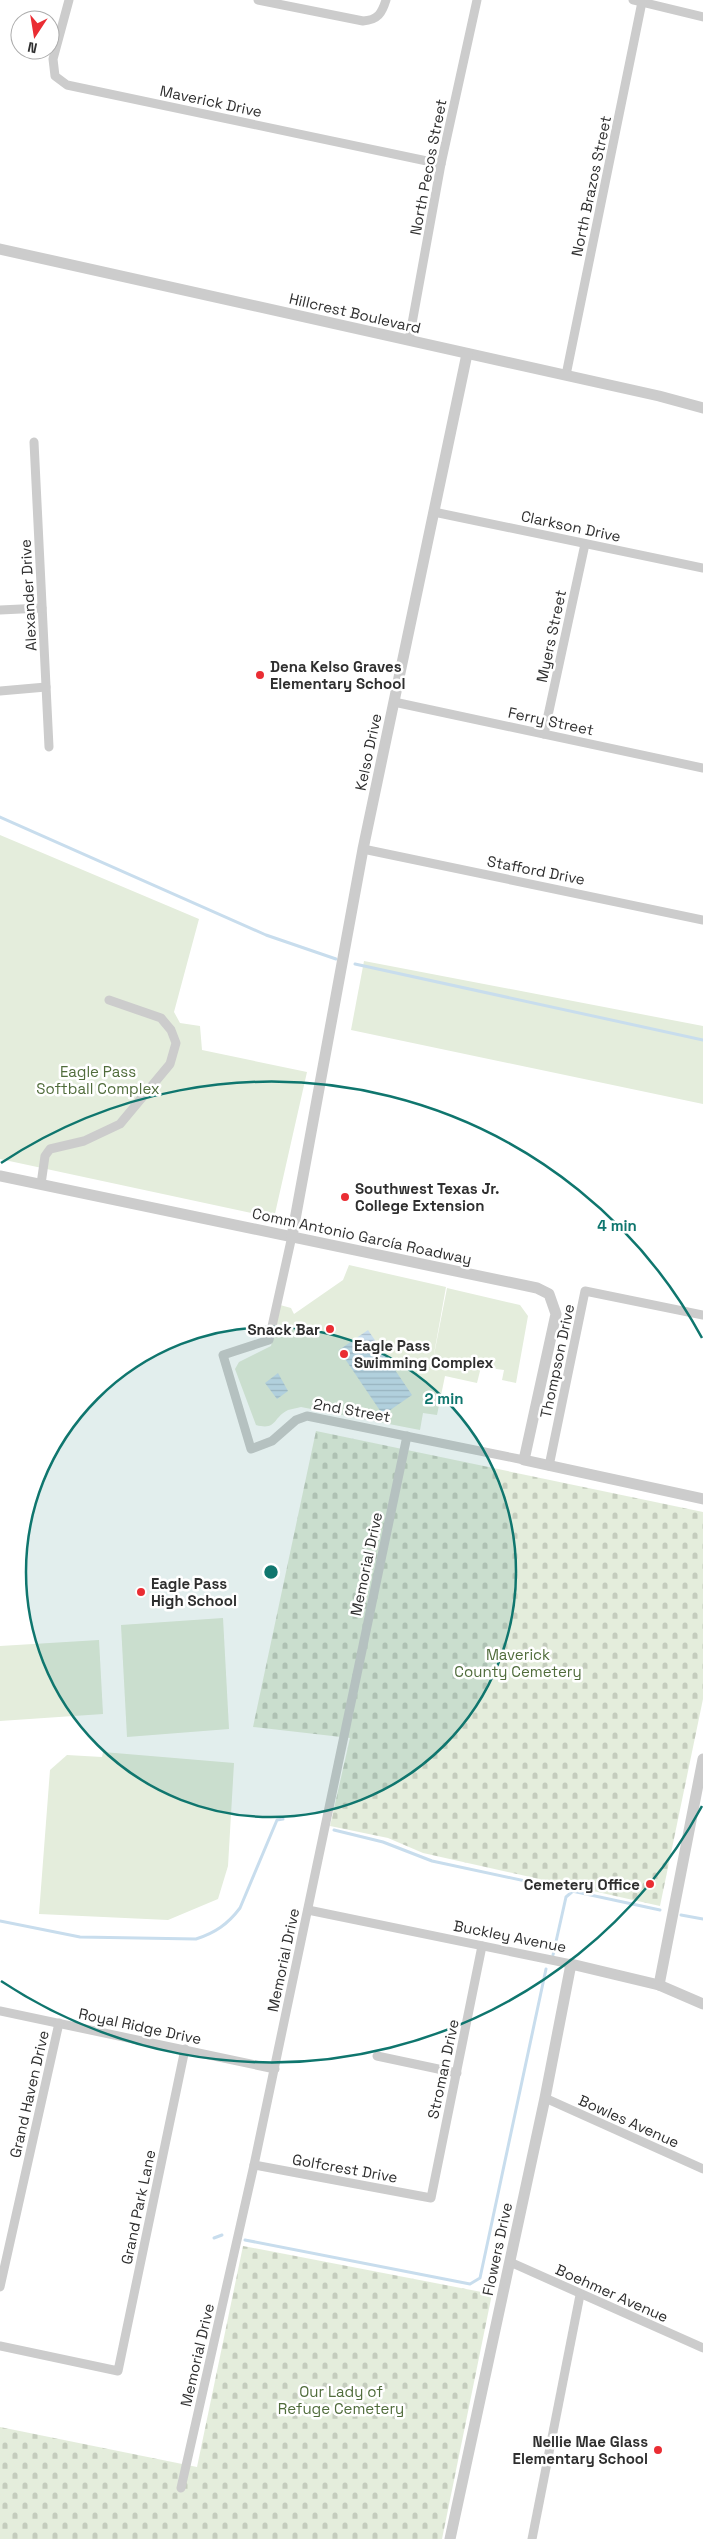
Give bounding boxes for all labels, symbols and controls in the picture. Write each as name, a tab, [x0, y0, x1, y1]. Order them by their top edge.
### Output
north arrow	[10, 10, 60, 60]
text: N	[26, 38, 39, 57]
street label: Maverick Drive	[158, 81, 264, 121]
street label: North Pecos Street	[405, 97, 451, 237]
street label: North Brazos Street	[567, 114, 615, 258]
street label: Hillcrest Boulevard	[287, 289, 423, 337]
street label: Clarkson Drive	[519, 506, 623, 546]
street label: Alexander Drive	[16, 538, 40, 651]
street label: Myers Street	[532, 588, 570, 684]
place label: Dena Kelso Graves Elementary School	[270, 657, 405, 693]
marker: Dena Kelso Graves Elementary School	[254, 669, 266, 681]
street label: Ferry Street	[506, 703, 596, 739]
street label: Kelso Drive	[351, 712, 385, 792]
street label: Stafford Drive	[485, 851, 587, 889]
park label: Eagle Pass Softball Complex	[36, 1062, 160, 1098]
place label: Southwest Texas Jr. College Extension	[355, 1179, 499, 1215]
marker: Southwest Texas Jr. College Extension	[339, 1191, 351, 1203]
street label: Comm Antonio García Roadway	[250, 1203, 474, 1269]
text: 4 min	[597, 1216, 637, 1235]
street label: Thompson Drive	[536, 1302, 578, 1420]
place label: Snack Bar	[248, 1320, 320, 1339]
marker: Snack Bar	[324, 1323, 336, 1335]
place label: Eagle Pass Swimming Complex	[354, 1336, 493, 1372]
marker: Eagle Pass Swimming Complex	[338, 1348, 350, 1360]
text: 2 min	[425, 1389, 463, 1408]
street label: 2nd Street	[312, 1394, 392, 1426]
street label: Memorial Drive	[346, 1510, 386, 1618]
centre of rings	[262, 1563, 280, 1581]
place label: Eagle Pass High School	[151, 1574, 237, 1610]
marker: Eagle Pass High School	[135, 1586, 147, 1598]
park label: Maverick County Cemetery	[454, 1645, 582, 1681]
place label: Cemetery Office	[524, 1875, 640, 1894]
marker: Cemetery Office	[644, 1878, 656, 1890]
street label: Memorial Drive	[263, 1906, 303, 2014]
street label: Buckley Avenue	[452, 1916, 568, 1956]
street label: Royal Ridge Drive	[77, 2004, 203, 2048]
street label: Stroman Drive	[423, 2017, 463, 2121]
street label: Grand Haven Drive	[5, 2028, 53, 2160]
street label: Bowles Avenue	[576, 2090, 682, 2152]
street label: Grand Park Lane	[117, 2148, 159, 2266]
street label: Golfcrest Drive	[291, 2149, 399, 2187]
street label: Flowers Drive	[478, 2201, 516, 2297]
street label: Boehmer Avenue	[553, 2260, 671, 2326]
street label: Memorial Drive	[176, 2301, 218, 2409]
park label: Our Lady of Refuge Cemetery	[278, 2382, 404, 2418]
place label: Nellie Mae Glass Elementary School	[513, 2432, 648, 2468]
marker: Nellie Mae Glass Elementary School	[652, 2444, 664, 2456]

